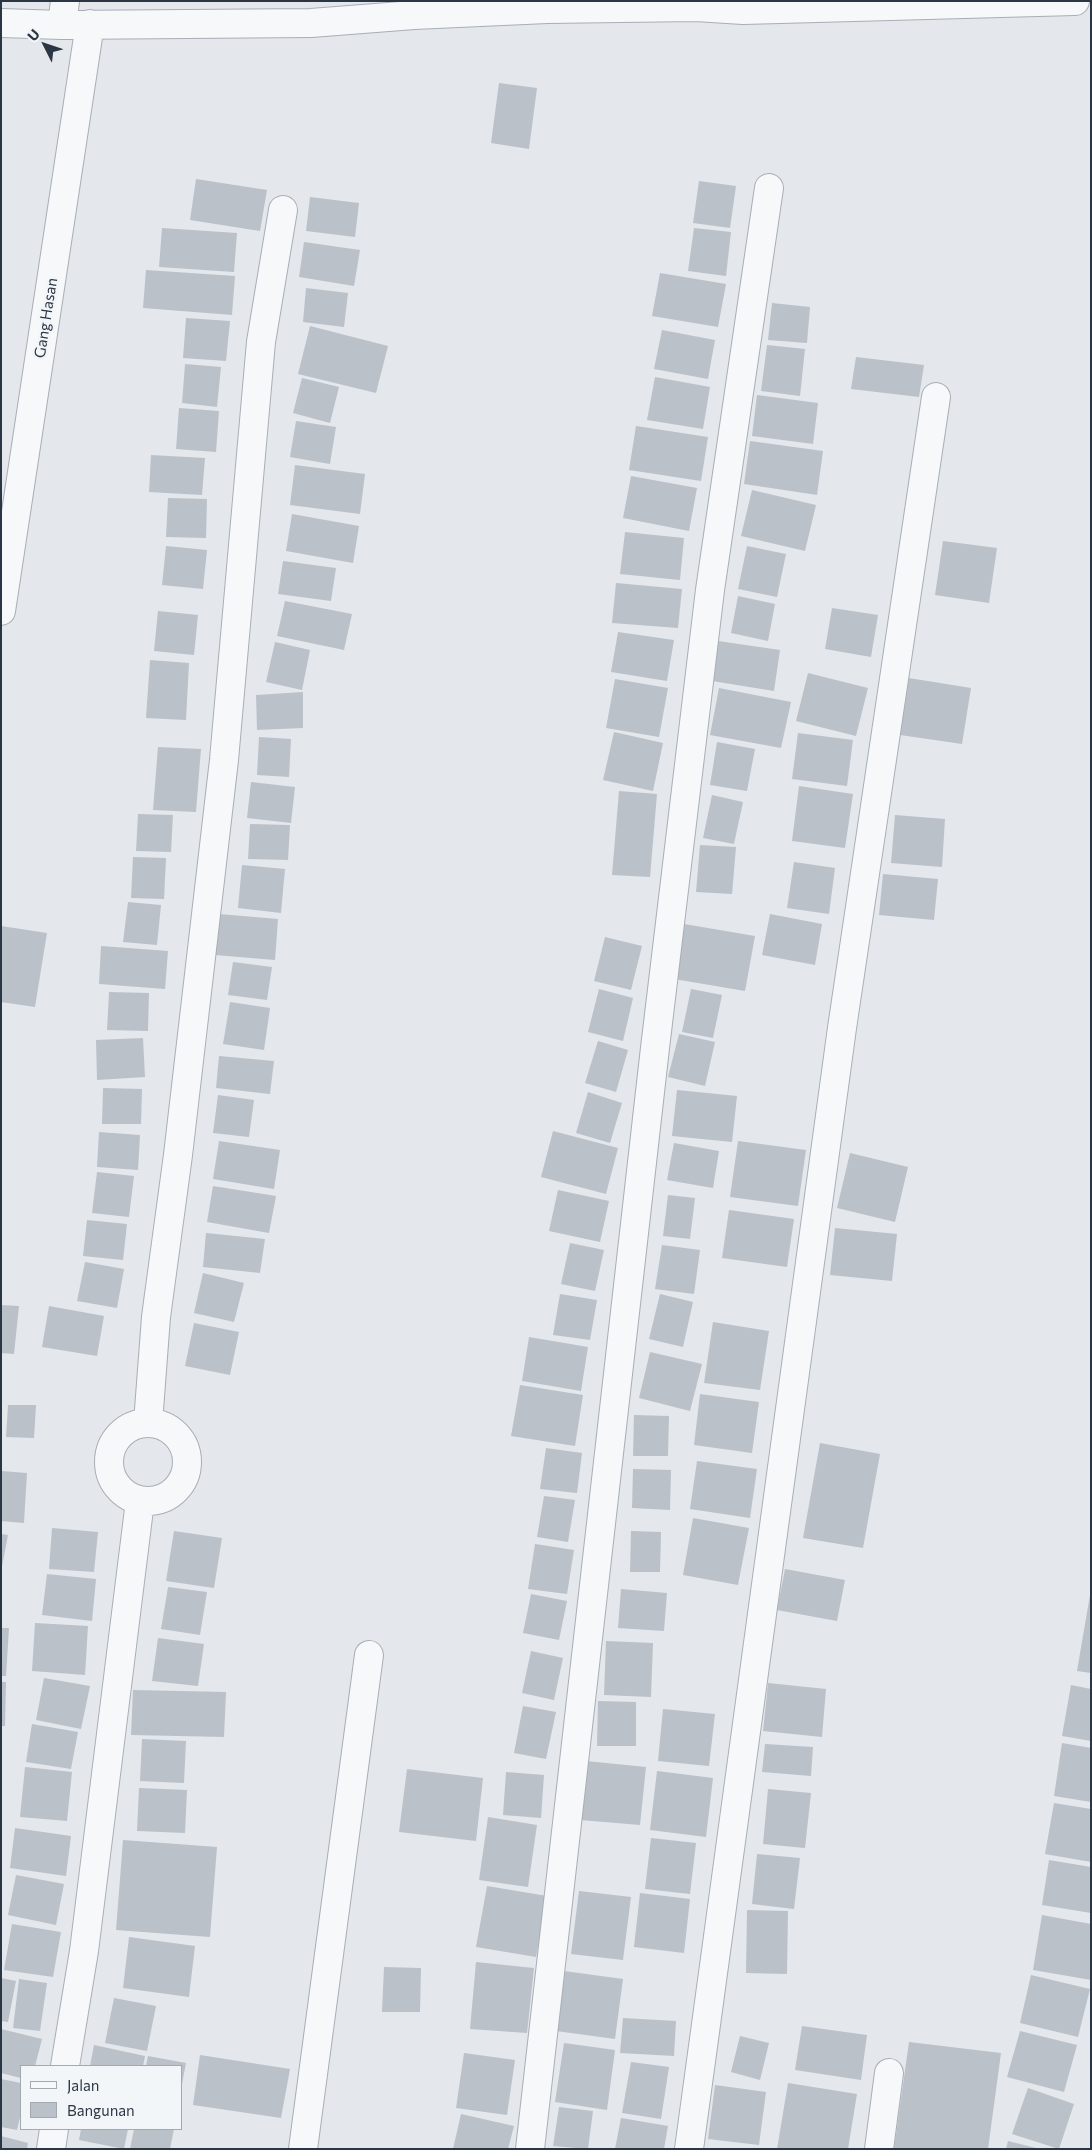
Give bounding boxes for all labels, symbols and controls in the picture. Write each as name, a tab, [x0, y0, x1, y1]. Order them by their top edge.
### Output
north arrow	[20, 20, 70, 70]
text: U	[24, 25, 43, 44]
street label: Gang Hasan	[31, 277, 61, 359]
legend	[20, 2065, 182, 2130]
text: Jalan	[67, 2076, 99, 2094]
text: Bangunan	[67, 2101, 135, 2119]

